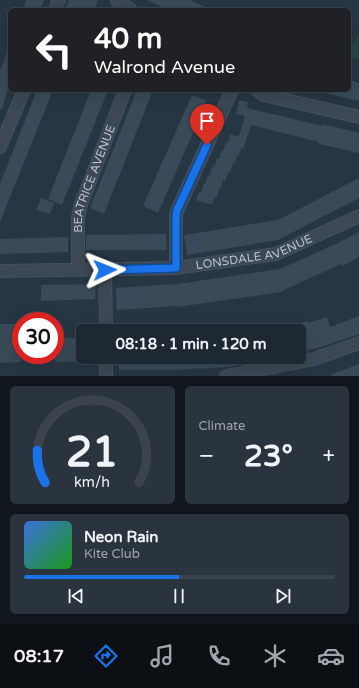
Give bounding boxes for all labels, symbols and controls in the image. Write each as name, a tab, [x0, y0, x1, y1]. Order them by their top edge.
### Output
text: 40 m	[94, 22, 162, 56]
icon: left	[28, 24, 80, 76]
text: Walrond Avenue	[94, 56, 235, 78]
pin	[190, 104, 224, 145]
icon: arrive	[196, 110, 218, 132]
street label: BEATRICE AVENUE	[71, 122, 118, 233]
street label: LONSDALE AVENUE	[195, 231, 315, 272]
position arrow	[84, 249, 126, 291]
speed limit sign: 30	[12, 312, 64, 364]
text: 08:18 · 1 min · 120 m	[116, 335, 266, 353]
text: Climate	[199, 418, 245, 434]
text: 21	[66, 428, 118, 478]
text: 23°	[244, 438, 293, 475]
text: −	[199, 443, 214, 469]
text: +	[323, 443, 335, 469]
text: km/h	[74, 474, 110, 491]
text: Neon Rain	[84, 528, 158, 546]
text: Kite Club	[84, 546, 140, 562]
icon: previous	[65, 585, 87, 607]
icon: pause	[168, 585, 190, 607]
icon: next	[272, 585, 294, 607]
icon: directions	[92, 642, 120, 670]
icon: music	[148, 642, 176, 670]
icon: phone	[205, 642, 233, 670]
icon: climate	[261, 642, 289, 670]
icon: car	[317, 642, 345, 670]
text: 08:17	[14, 645, 64, 667]

